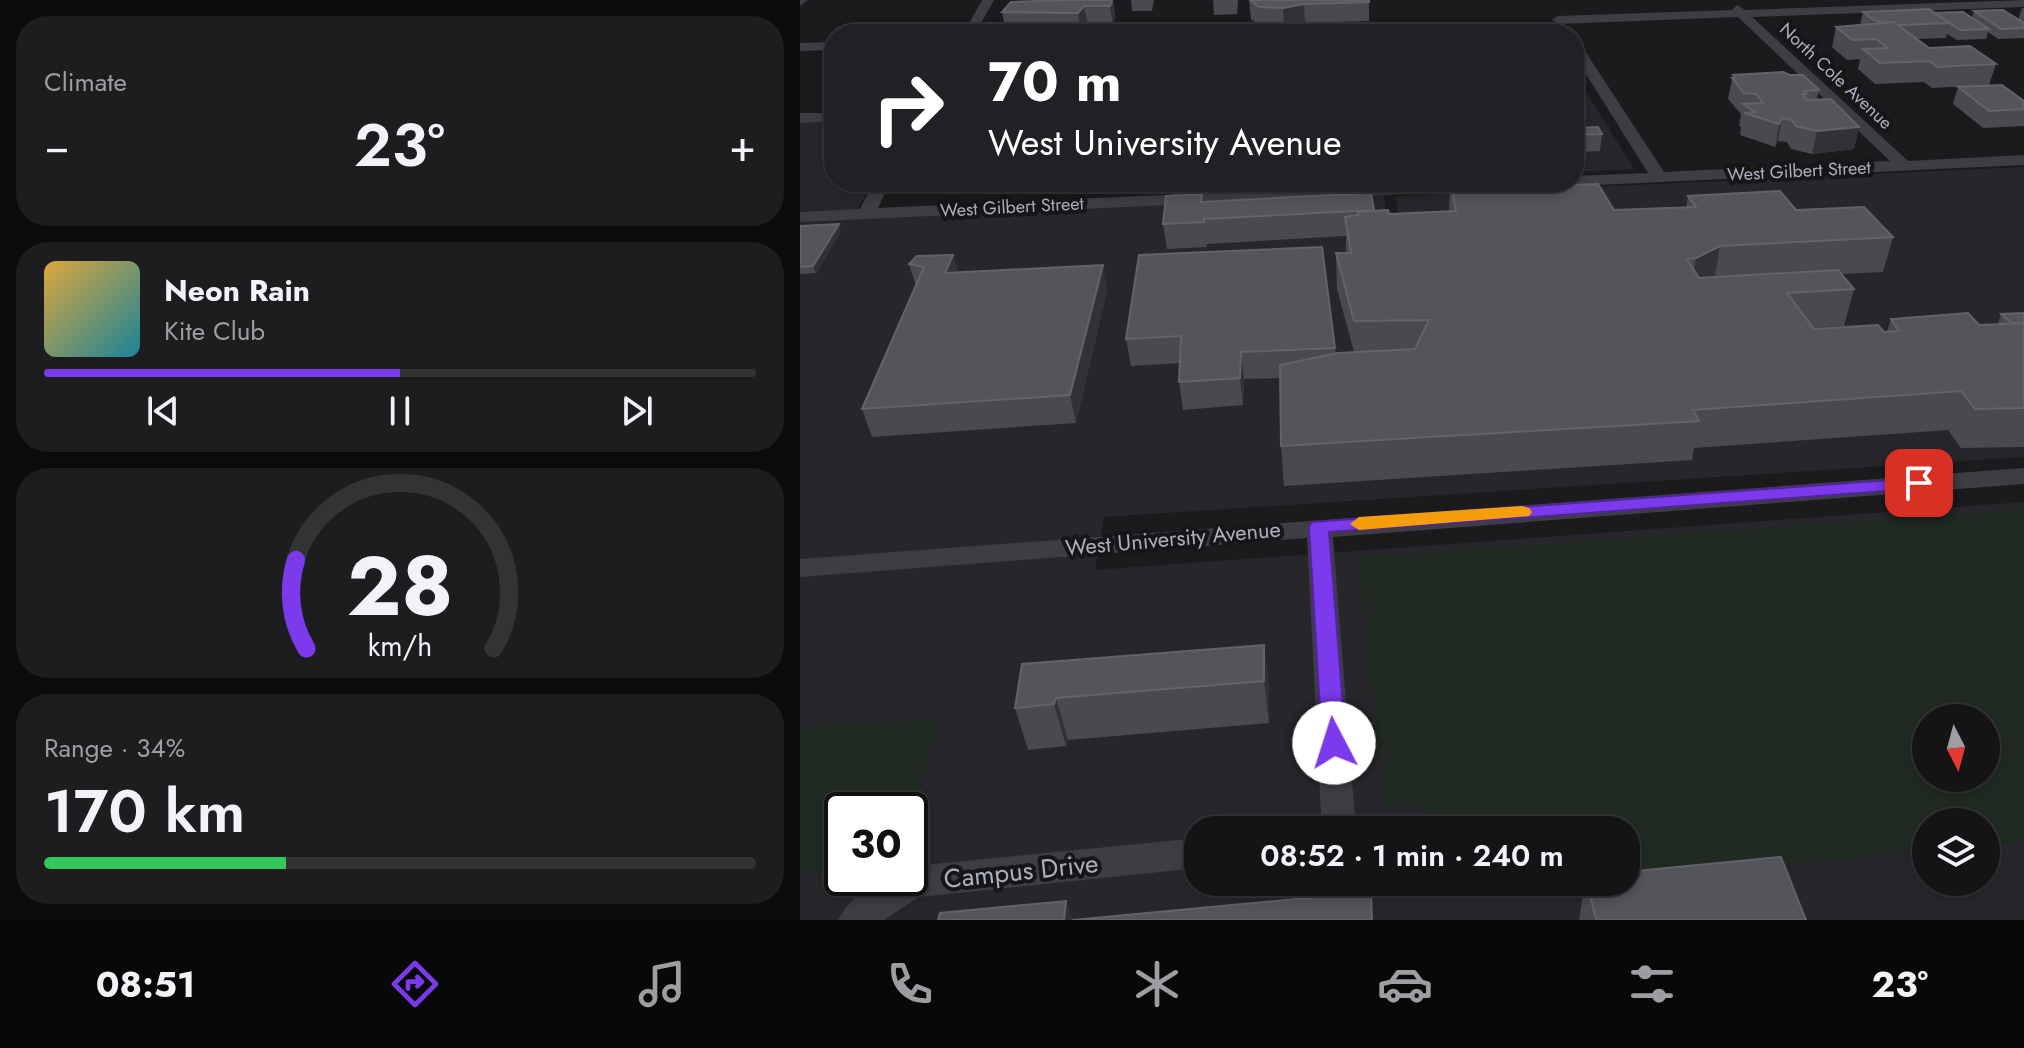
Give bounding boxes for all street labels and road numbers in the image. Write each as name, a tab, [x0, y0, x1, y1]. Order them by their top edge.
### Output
street label: North Cole Avenue	[1774, 17, 1898, 135]
street label: West Gilbert Street	[1727, 154, 1872, 188]
street label: West Gilbert Street	[940, 190, 1085, 224]
street label: West University Avenue	[1064, 513, 1282, 563]
street label: Campus Drive	[942, 844, 1100, 898]

